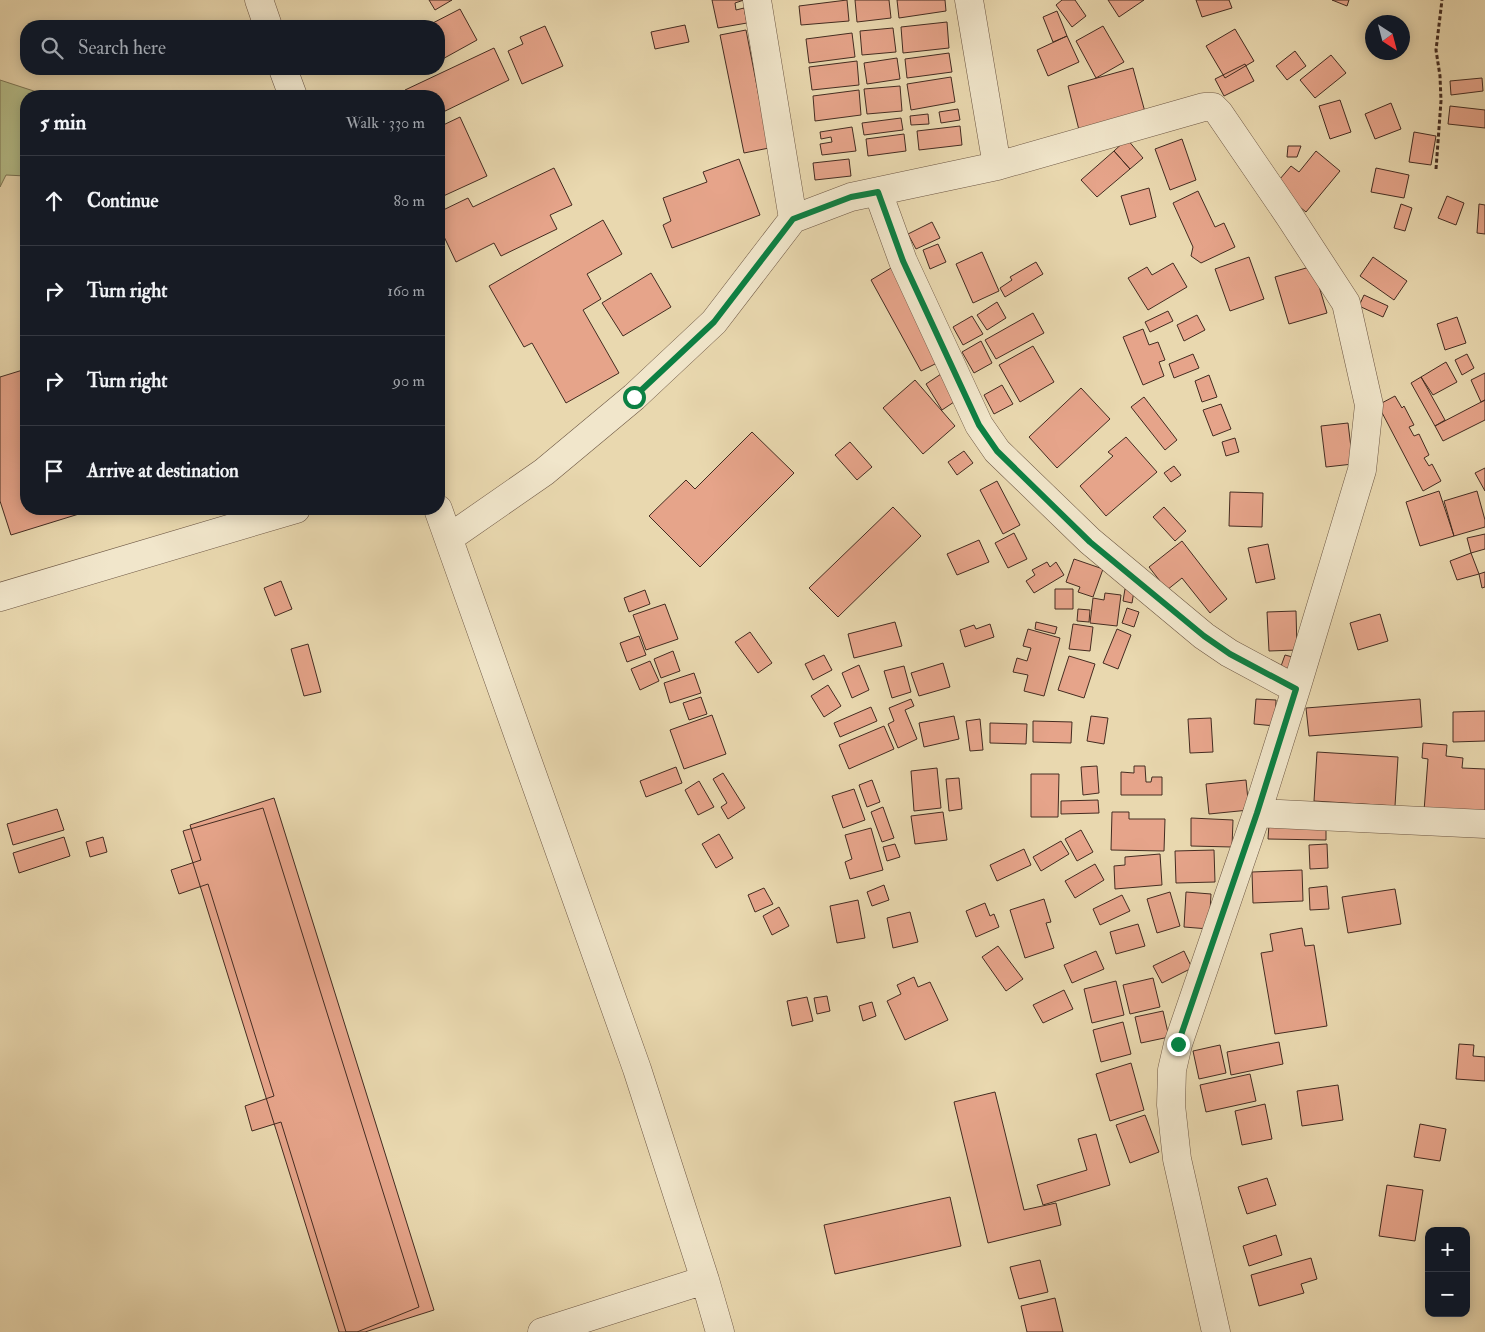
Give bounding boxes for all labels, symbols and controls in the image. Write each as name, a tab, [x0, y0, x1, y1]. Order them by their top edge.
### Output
north arrow	[1365, 15, 1410, 60]
search box	[20, 20, 445, 75]
icon: search	[38, 34, 66, 62]
text: Search here	[78, 36, 166, 60]
text: 5 min	[40, 109, 86, 136]
text: Walk · 330 m	[346, 113, 425, 133]
icon: ahead	[40, 187, 68, 215]
text: Continue	[87, 189, 158, 213]
text: 80 m	[394, 191, 425, 211]
icon: right	[40, 277, 68, 305]
text: Turn right	[87, 279, 167, 303]
text: 160 m	[387, 281, 425, 301]
icon: right	[40, 367, 68, 395]
text: Turn right	[87, 369, 167, 393]
text: 90 m	[393, 371, 425, 391]
route start	[623, 386, 646, 409]
icon: arrive	[40, 457, 68, 485]
text: Arrive at destination	[87, 459, 239, 483]
route end	[1167, 1033, 1190, 1056]
map controls	[1425, 1227, 1470, 1317]
button: +	[1425, 1227, 1470, 1272]
button: −	[1425, 1272, 1470, 1317]

